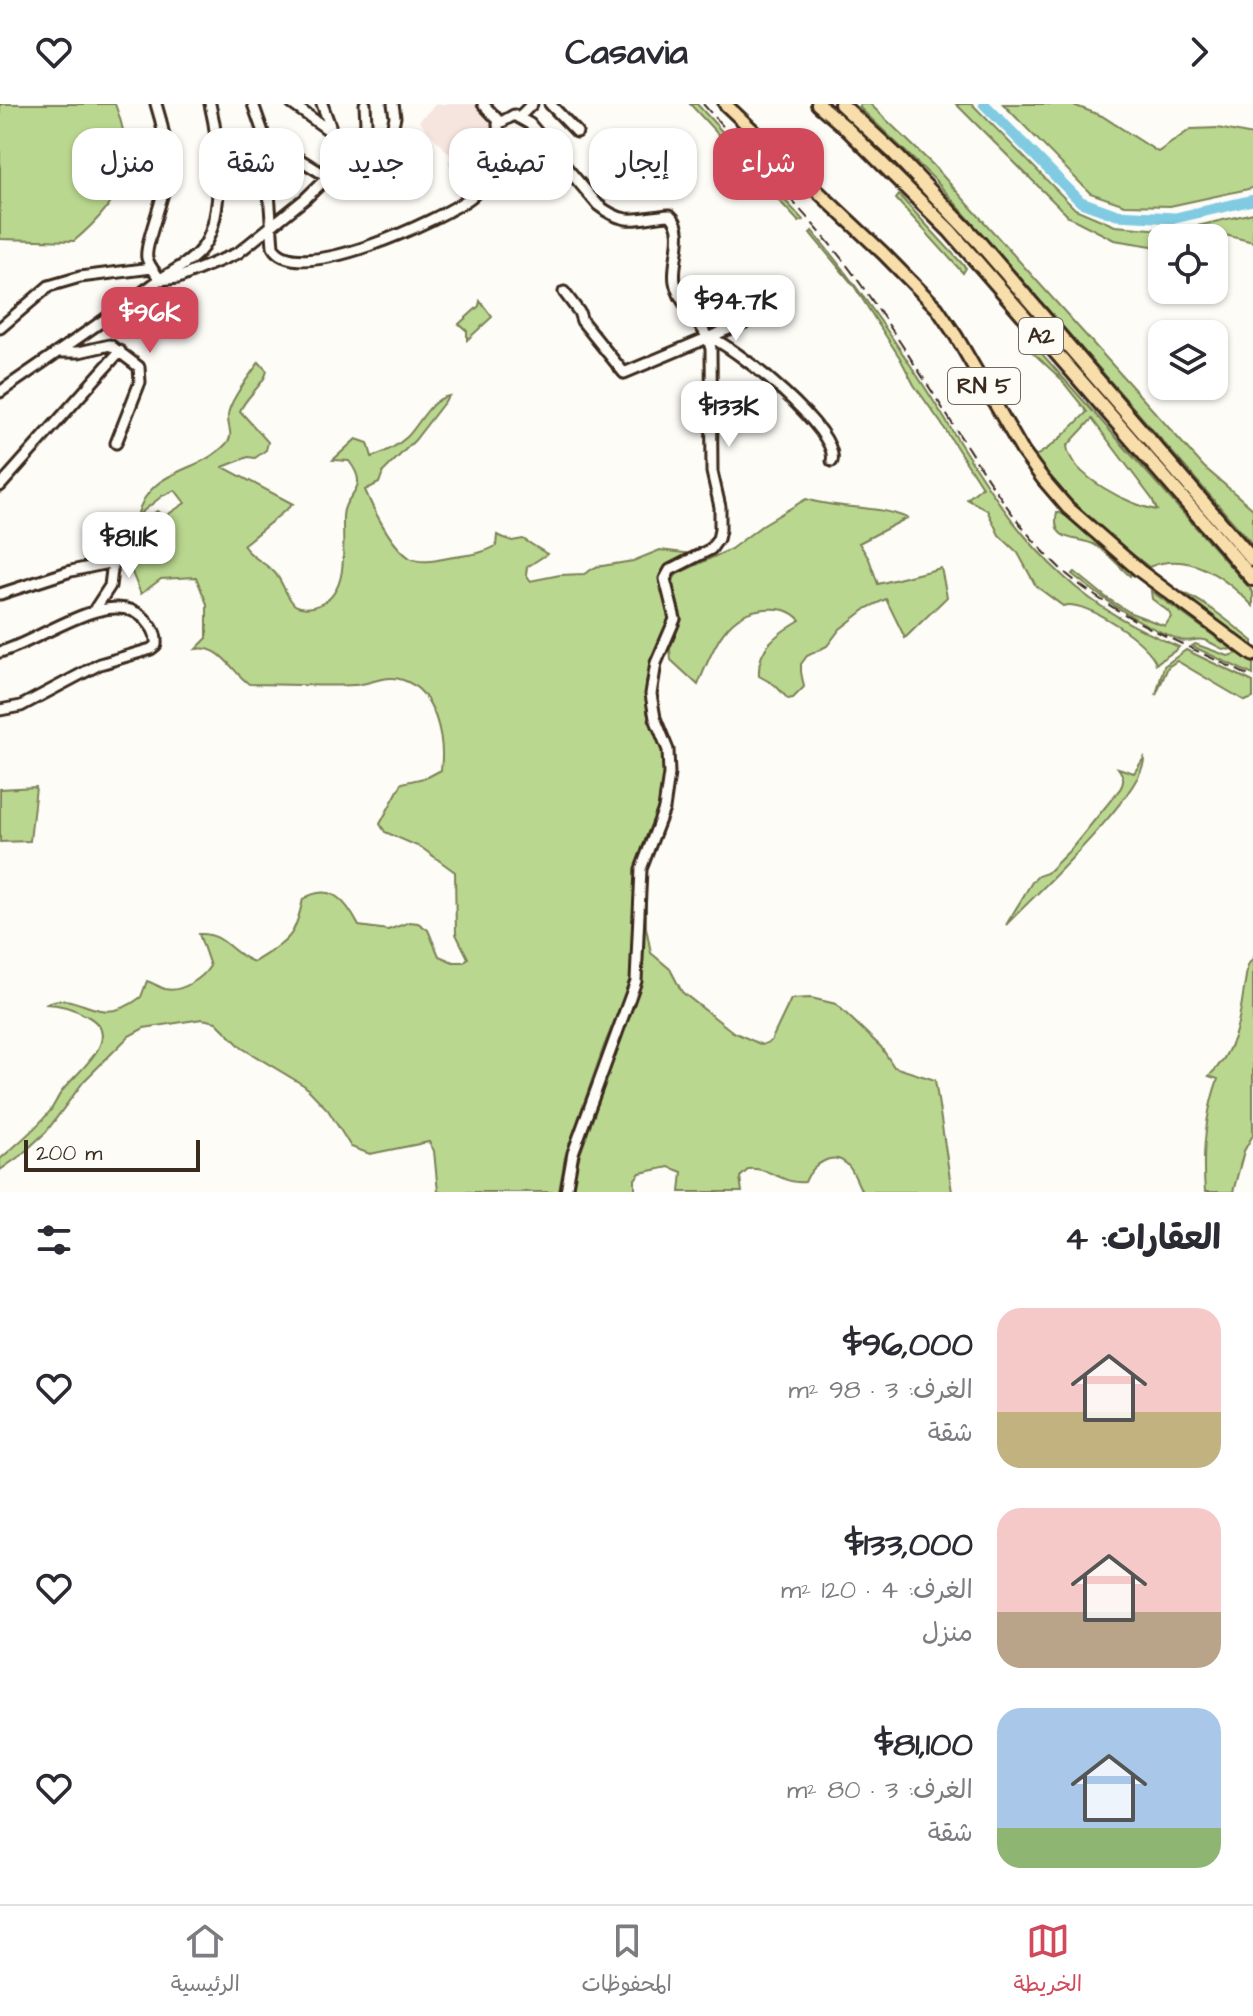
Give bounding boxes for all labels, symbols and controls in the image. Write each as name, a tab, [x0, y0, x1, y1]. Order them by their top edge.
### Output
text: Casavia	[565, 27, 688, 78]
icon: heart	[32, 30, 76, 74]
icon: forward	[1177, 30, 1221, 74]
chip: منزل	[72, 128, 183, 200]
chip: شقة	[199, 128, 304, 200]
chip: جديد	[320, 128, 433, 200]
chip: تصفية	[449, 128, 573, 200]
chip: إيجار	[589, 128, 697, 200]
chip: شراء	[713, 128, 824, 200]
map controls	[1148, 224, 1228, 400]
button: locate	[1148, 224, 1228, 304]
pin: $94.7K	[671, 275, 801, 343]
text: $94.7K	[695, 283, 777, 319]
pin: $96K	[103, 287, 197, 355]
text: $96K	[119, 295, 181, 331]
road number: A2	[1019, 318, 1063, 354]
button: layers	[1148, 320, 1228, 400]
road number: RN 5	[948, 368, 1020, 404]
pin: $133K	[673, 381, 785, 449]
text: $133K	[699, 389, 759, 425]
pin: $81.1K	[64, 512, 194, 580]
text: $81.1K	[100, 520, 158, 556]
scale bar	[24, 1136, 200, 1172]
text: 200 m	[36, 1138, 102, 1169]
text: العقارات: 4	[1065, 1215, 1221, 1263]
icon: filters	[32, 1218, 76, 1262]
text: $96,000	[843, 1321, 973, 1369]
icon: home	[1061, 1340, 1157, 1436]
icon: heart	[32, 1366, 76, 1410]
text: الغرف: 3 · 98 m²	[788, 1372, 973, 1408]
text: شقة	[928, 1415, 973, 1451]
text: $133,000	[845, 1521, 973, 1569]
icon: home	[1061, 1540, 1157, 1636]
icon: heart	[32, 1566, 76, 1610]
text: الغرف: 4 · 120 m²	[781, 1572, 973, 1608]
text: منزل	[922, 1615, 973, 1651]
text: $81,100	[874, 1721, 973, 1769]
icon: home	[1061, 1740, 1157, 1836]
icon: heart	[32, 1766, 76, 1810]
text: الغرف: 3 · 80 m²	[787, 1772, 973, 1808]
text: شقة	[928, 1815, 973, 1851]
tab: الرئيسية	[171, 1919, 240, 2003]
tab: المحفوظات	[581, 1919, 672, 2003]
tab: الخريطة	[1014, 1919, 1082, 2003]

